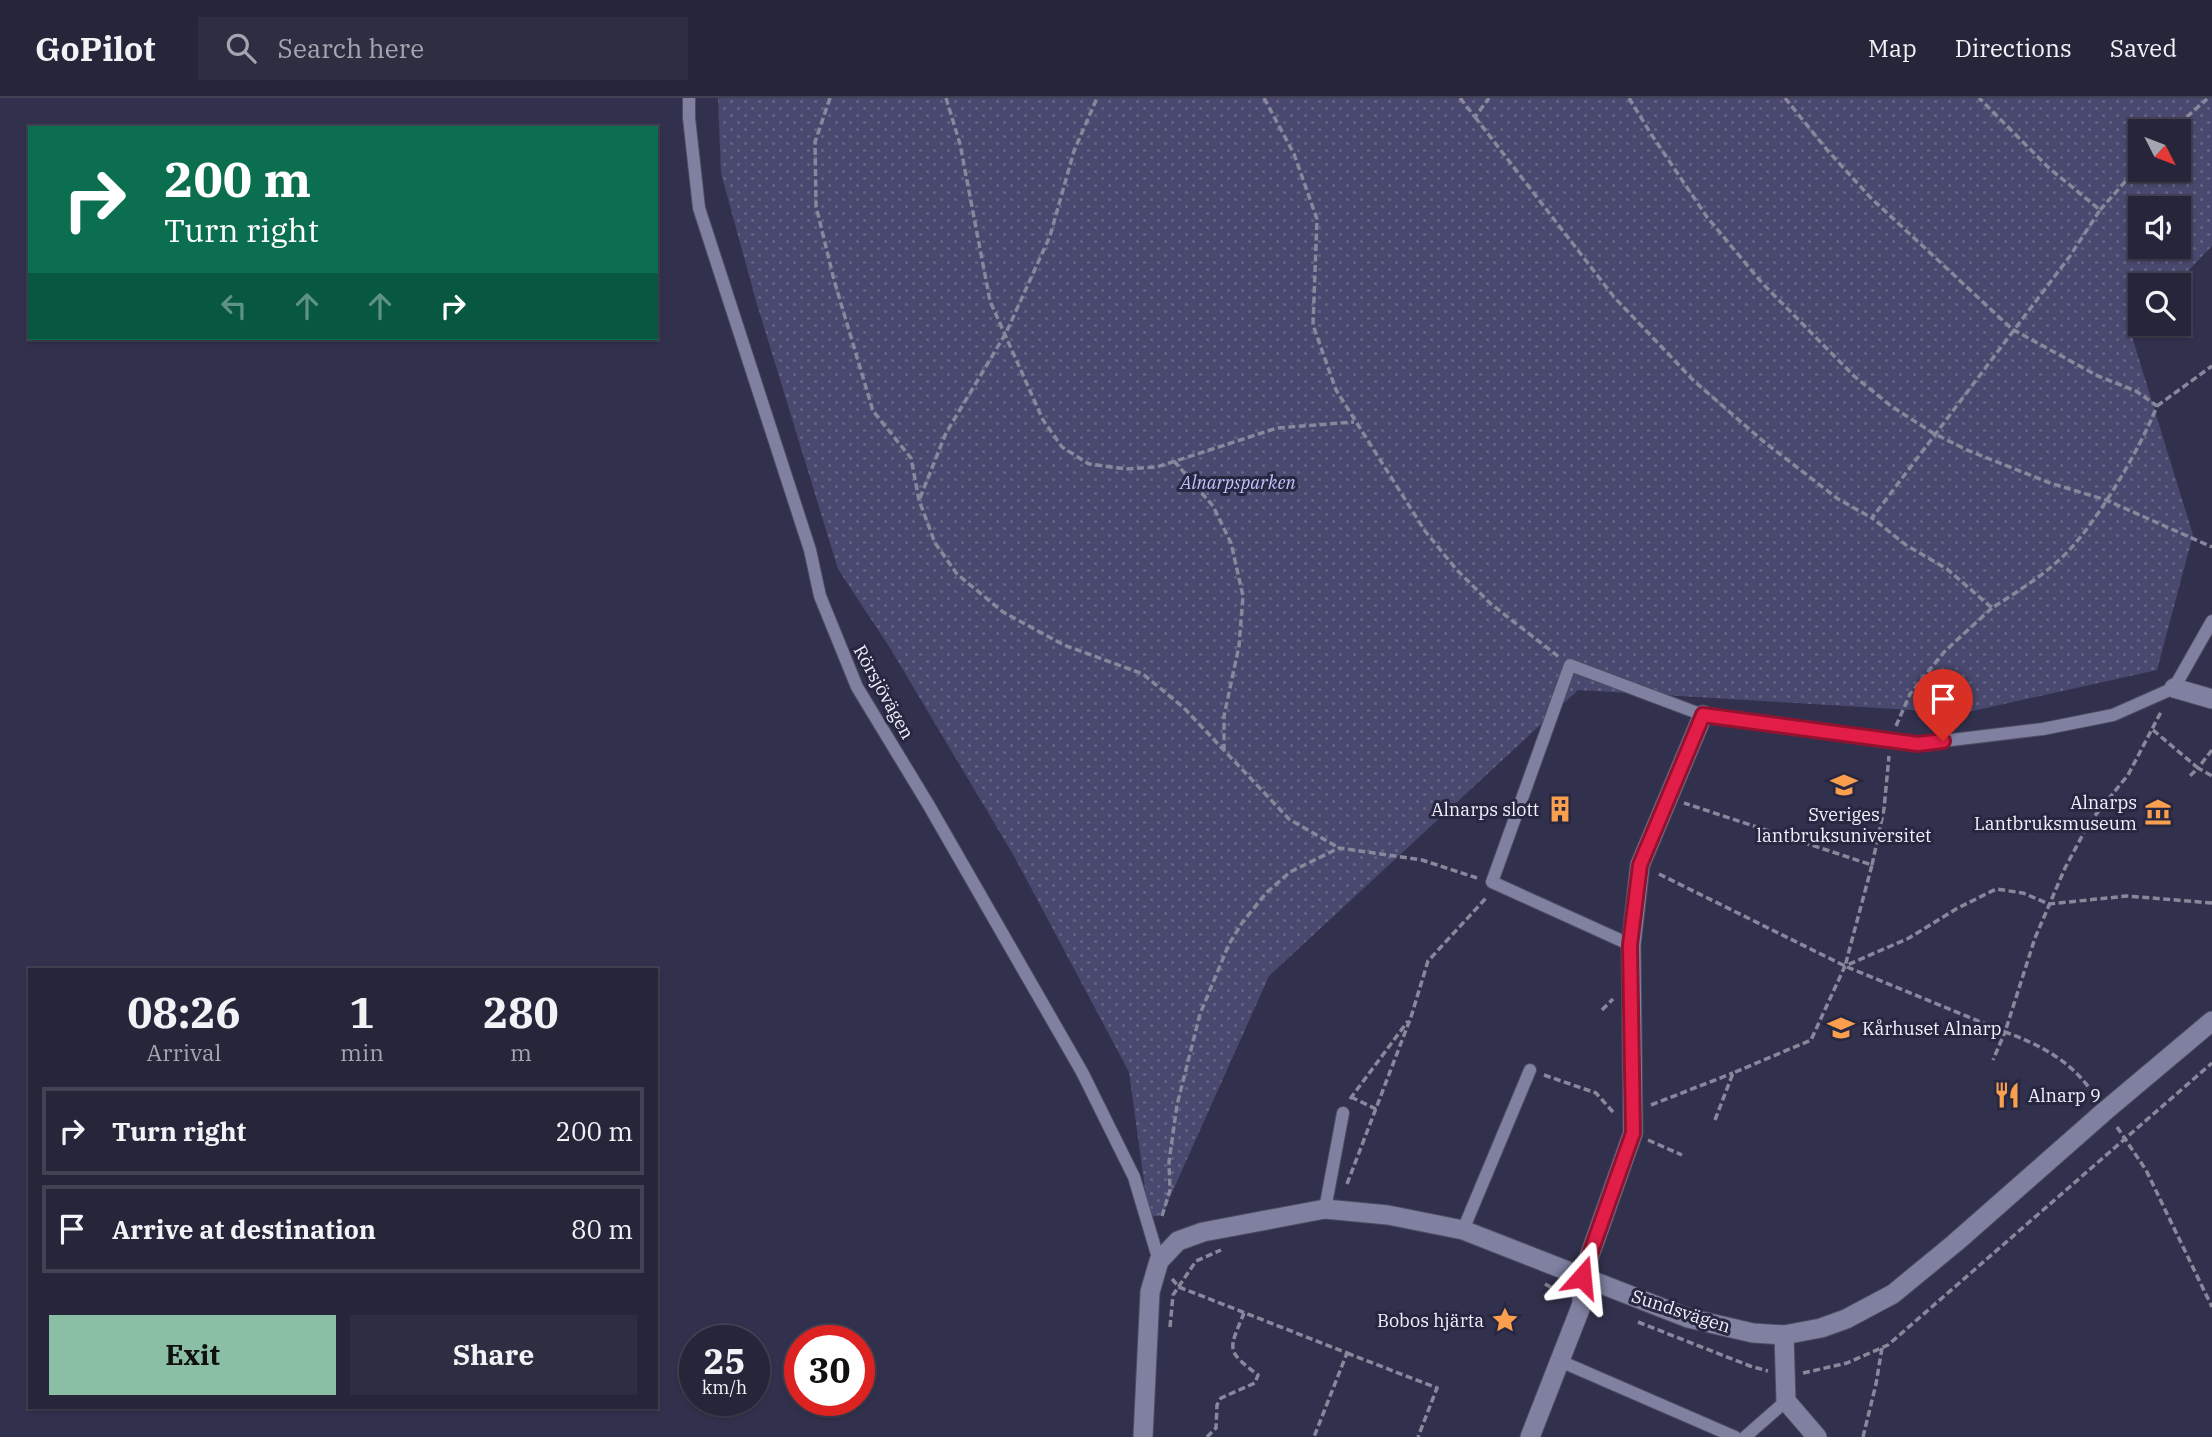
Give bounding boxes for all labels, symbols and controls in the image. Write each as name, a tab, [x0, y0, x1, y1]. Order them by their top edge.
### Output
search box	[198, 17, 688, 80]
text: GoPilot	[35, 27, 156, 70]
icon: search	[222, 29, 260, 67]
text: Search here	[278, 31, 424, 65]
text: Map	[1868, 32, 1917, 64]
text: Directions	[1955, 32, 2072, 64]
text: Saved	[2110, 32, 2177, 64]
north arrow	[2128, 119, 2191, 182]
map controls	[2128, 119, 2191, 336]
text: 200 m	[164, 147, 311, 210]
icon: right	[49, 154, 140, 245]
button: sound	[2128, 196, 2191, 259]
text: Turn right	[164, 209, 319, 251]
button: search	[2128, 273, 2191, 336]
icon: left	[215, 287, 253, 325]
icon: ahead	[288, 287, 326, 325]
icon: ahead	[361, 287, 399, 325]
icon: right	[434, 287, 472, 325]
park label: Alnarpsparken	[1179, 471, 1297, 494]
street label: Rörsjövägen	[849, 641, 919, 743]
pin	[1913, 669, 1973, 741]
icon: arrive	[1924, 680, 1962, 718]
school or university icon: Sveriges lantbruksuniversitet	[1829, 770, 1859, 800]
place label: Alnarps Lantbruksmuseum	[1974, 791, 2137, 835]
building icon: Alnarps slott	[1545, 794, 1575, 824]
museum icon: Alnarps Lantbruksmuseum	[2143, 797, 2173, 827]
place label: Alnarps slott	[1431, 798, 1539, 821]
place label: Sveriges lantbruksuniversitet	[1757, 803, 1931, 847]
text: 08:26	[127, 985, 241, 1040]
text: 1	[349, 985, 375, 1040]
text: 280	[483, 985, 559, 1040]
school or university icon: Kårhuset Alnarp	[1826, 1013, 1856, 1043]
place label: Kårhuset Alnarp	[1862, 1017, 2002, 1040]
text: Arrival	[147, 1037, 221, 1067]
text: min	[340, 1037, 384, 1067]
text: m	[510, 1037, 532, 1067]
restaurant icon: Alnarp 9	[1992, 1080, 2022, 1110]
place label: Alnarp 9	[2028, 1084, 2101, 1107]
icon: right	[53, 1112, 91, 1150]
text: Turn right	[112, 1114, 246, 1148]
text: 200 m	[555, 1114, 633, 1148]
icon: arrive	[53, 1210, 91, 1248]
text: Arrive at destination	[112, 1212, 376, 1246]
text: 80 m	[571, 1212, 633, 1246]
position arrow	[1545, 1240, 1619, 1314]
street label: Sundsvägen	[1629, 1284, 1733, 1338]
place icon: Bobos hjärta	[1490, 1305, 1520, 1335]
place label: Bobos hjärta	[1377, 1309, 1484, 1332]
button: Exit	[49, 1315, 336, 1395]
button: Share	[350, 1315, 637, 1395]
speed limit sign: 30	[784, 1325, 875, 1416]
text: 25	[703, 1338, 746, 1384]
text: km/h	[702, 1376, 747, 1399]

